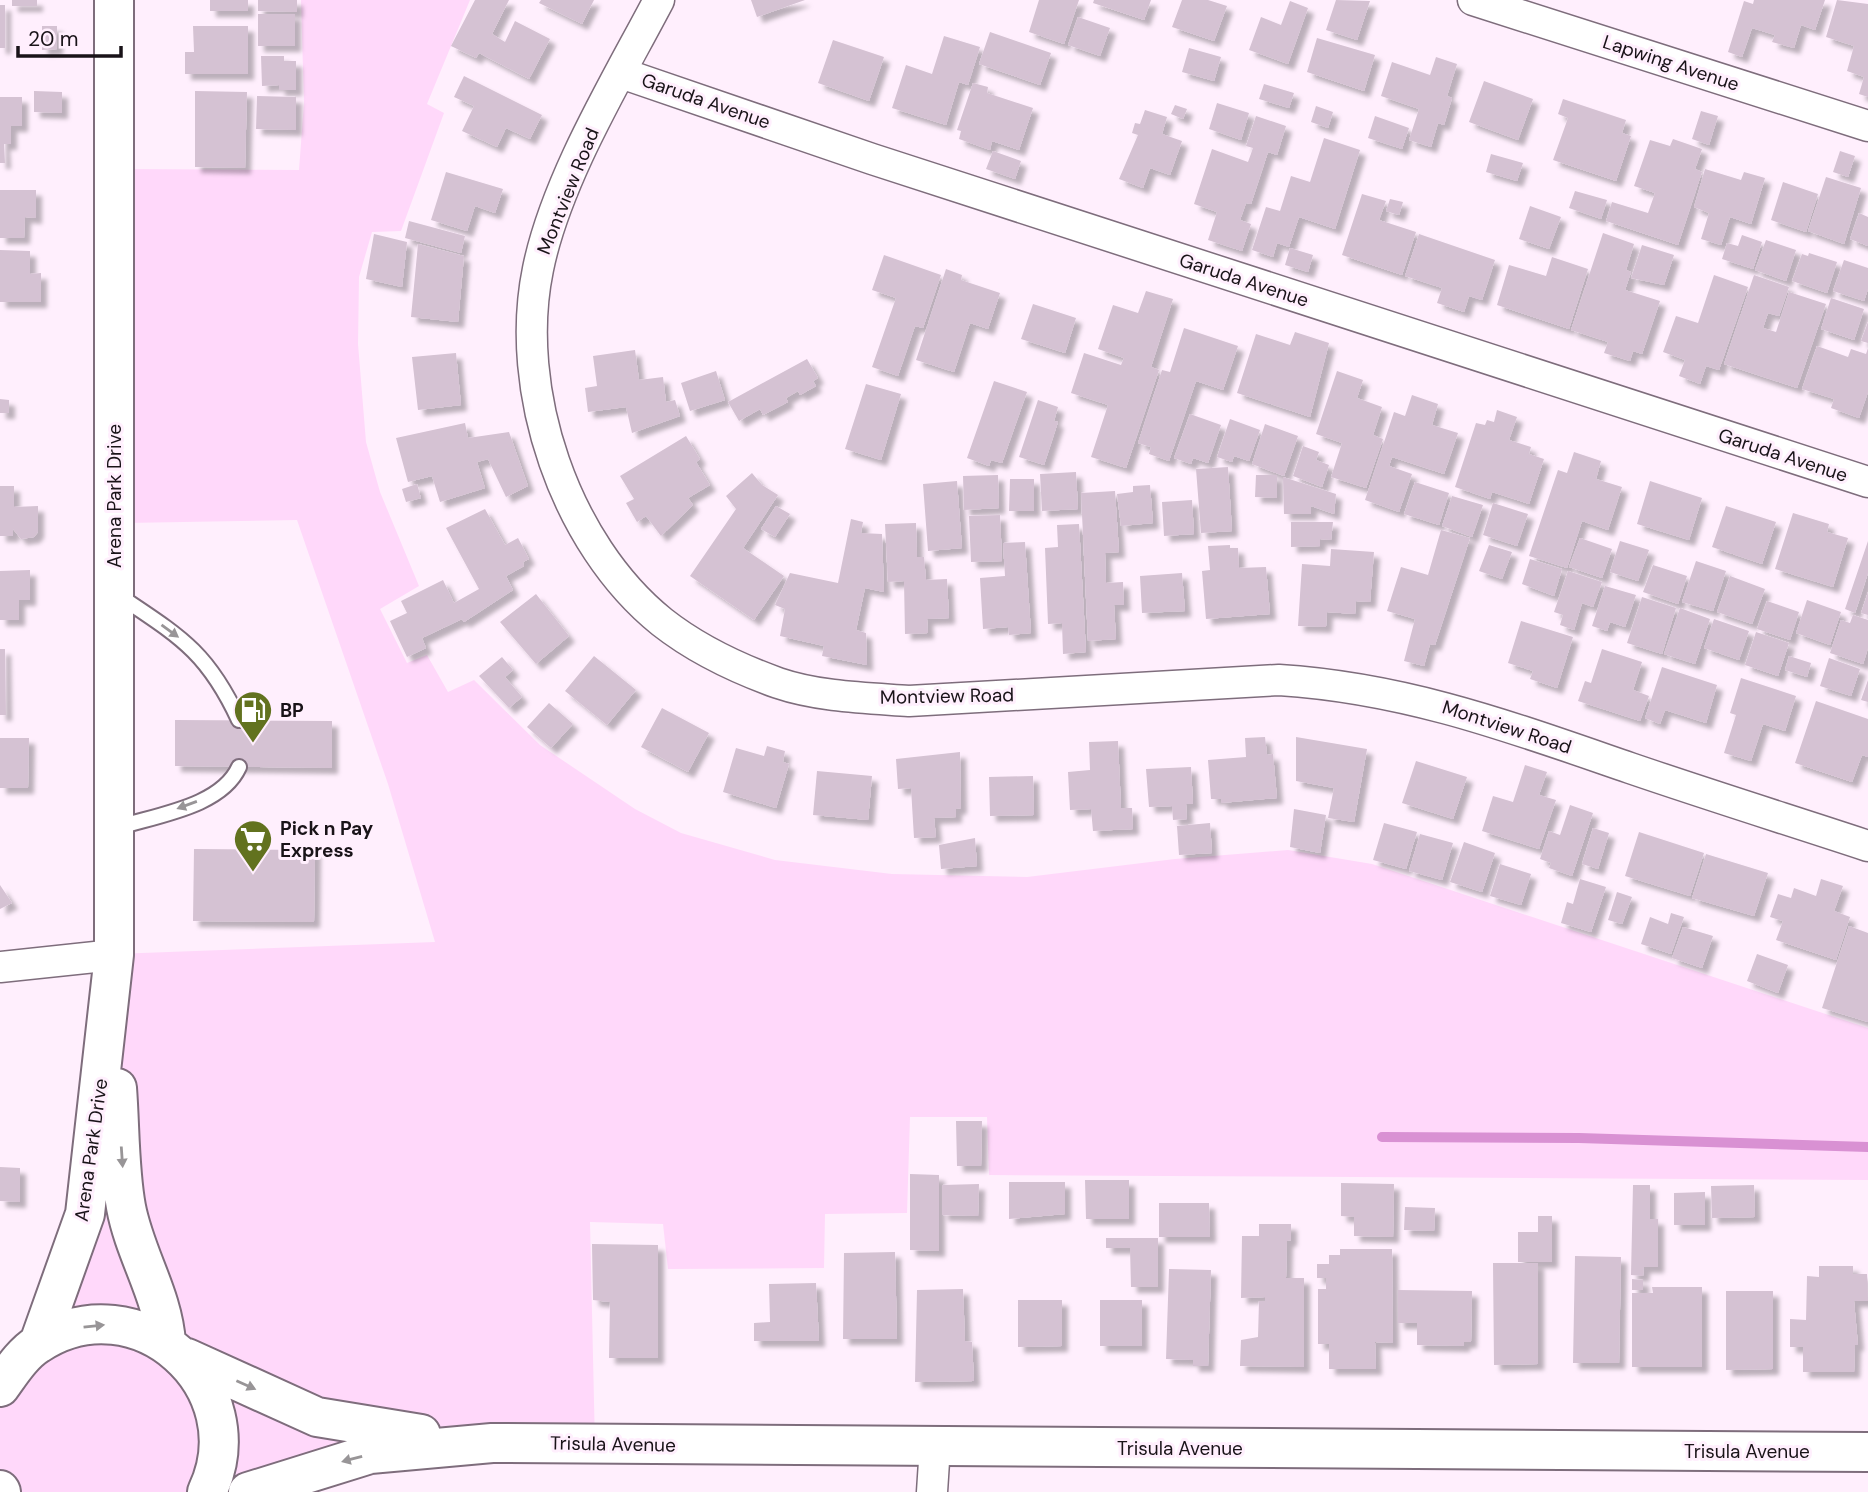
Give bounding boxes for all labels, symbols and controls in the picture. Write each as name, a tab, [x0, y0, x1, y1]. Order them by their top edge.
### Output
scale bar	[18, 14, 121, 58]
text: 20 m	[28, 25, 79, 53]
street label: Lapwing Avenue	[1600, 29, 1742, 97]
street label: Garuda Avenue	[638, 67, 774, 135]
street label: Montview Road	[531, 124, 605, 258]
street label: Garuda Avenue	[1176, 247, 1312, 313]
street label: Garuda Avenue	[1715, 422, 1851, 488]
street label: Arena Park Drive	[102, 424, 127, 568]
one-way arrow	[161, 624, 180, 638]
street label: Montview Road	[880, 682, 1014, 710]
fuel station icon: BP	[232, 689, 274, 744]
street label: Montview Road	[1439, 694, 1575, 760]
place label: BP	[280, 698, 304, 723]
one-way arrow	[176, 800, 197, 811]
place label: Pick n Pay Express	[280, 816, 374, 863]
supermarket icon: Pick n Pay Express	[232, 818, 274, 873]
street label: Arena Park Drive	[69, 1077, 113, 1223]
one-way arrow	[117, 1146, 128, 1168]
one-way arrow	[83, 1320, 105, 1331]
one-way arrow	[236, 1380, 256, 1391]
street label: Trisula Avenue	[550, 1430, 676, 1458]
street label: Trisula Avenue	[1117, 1436, 1243, 1461]
street label: Trisula Avenue	[1684, 1439, 1810, 1464]
one-way arrow	[341, 1454, 363, 1465]

